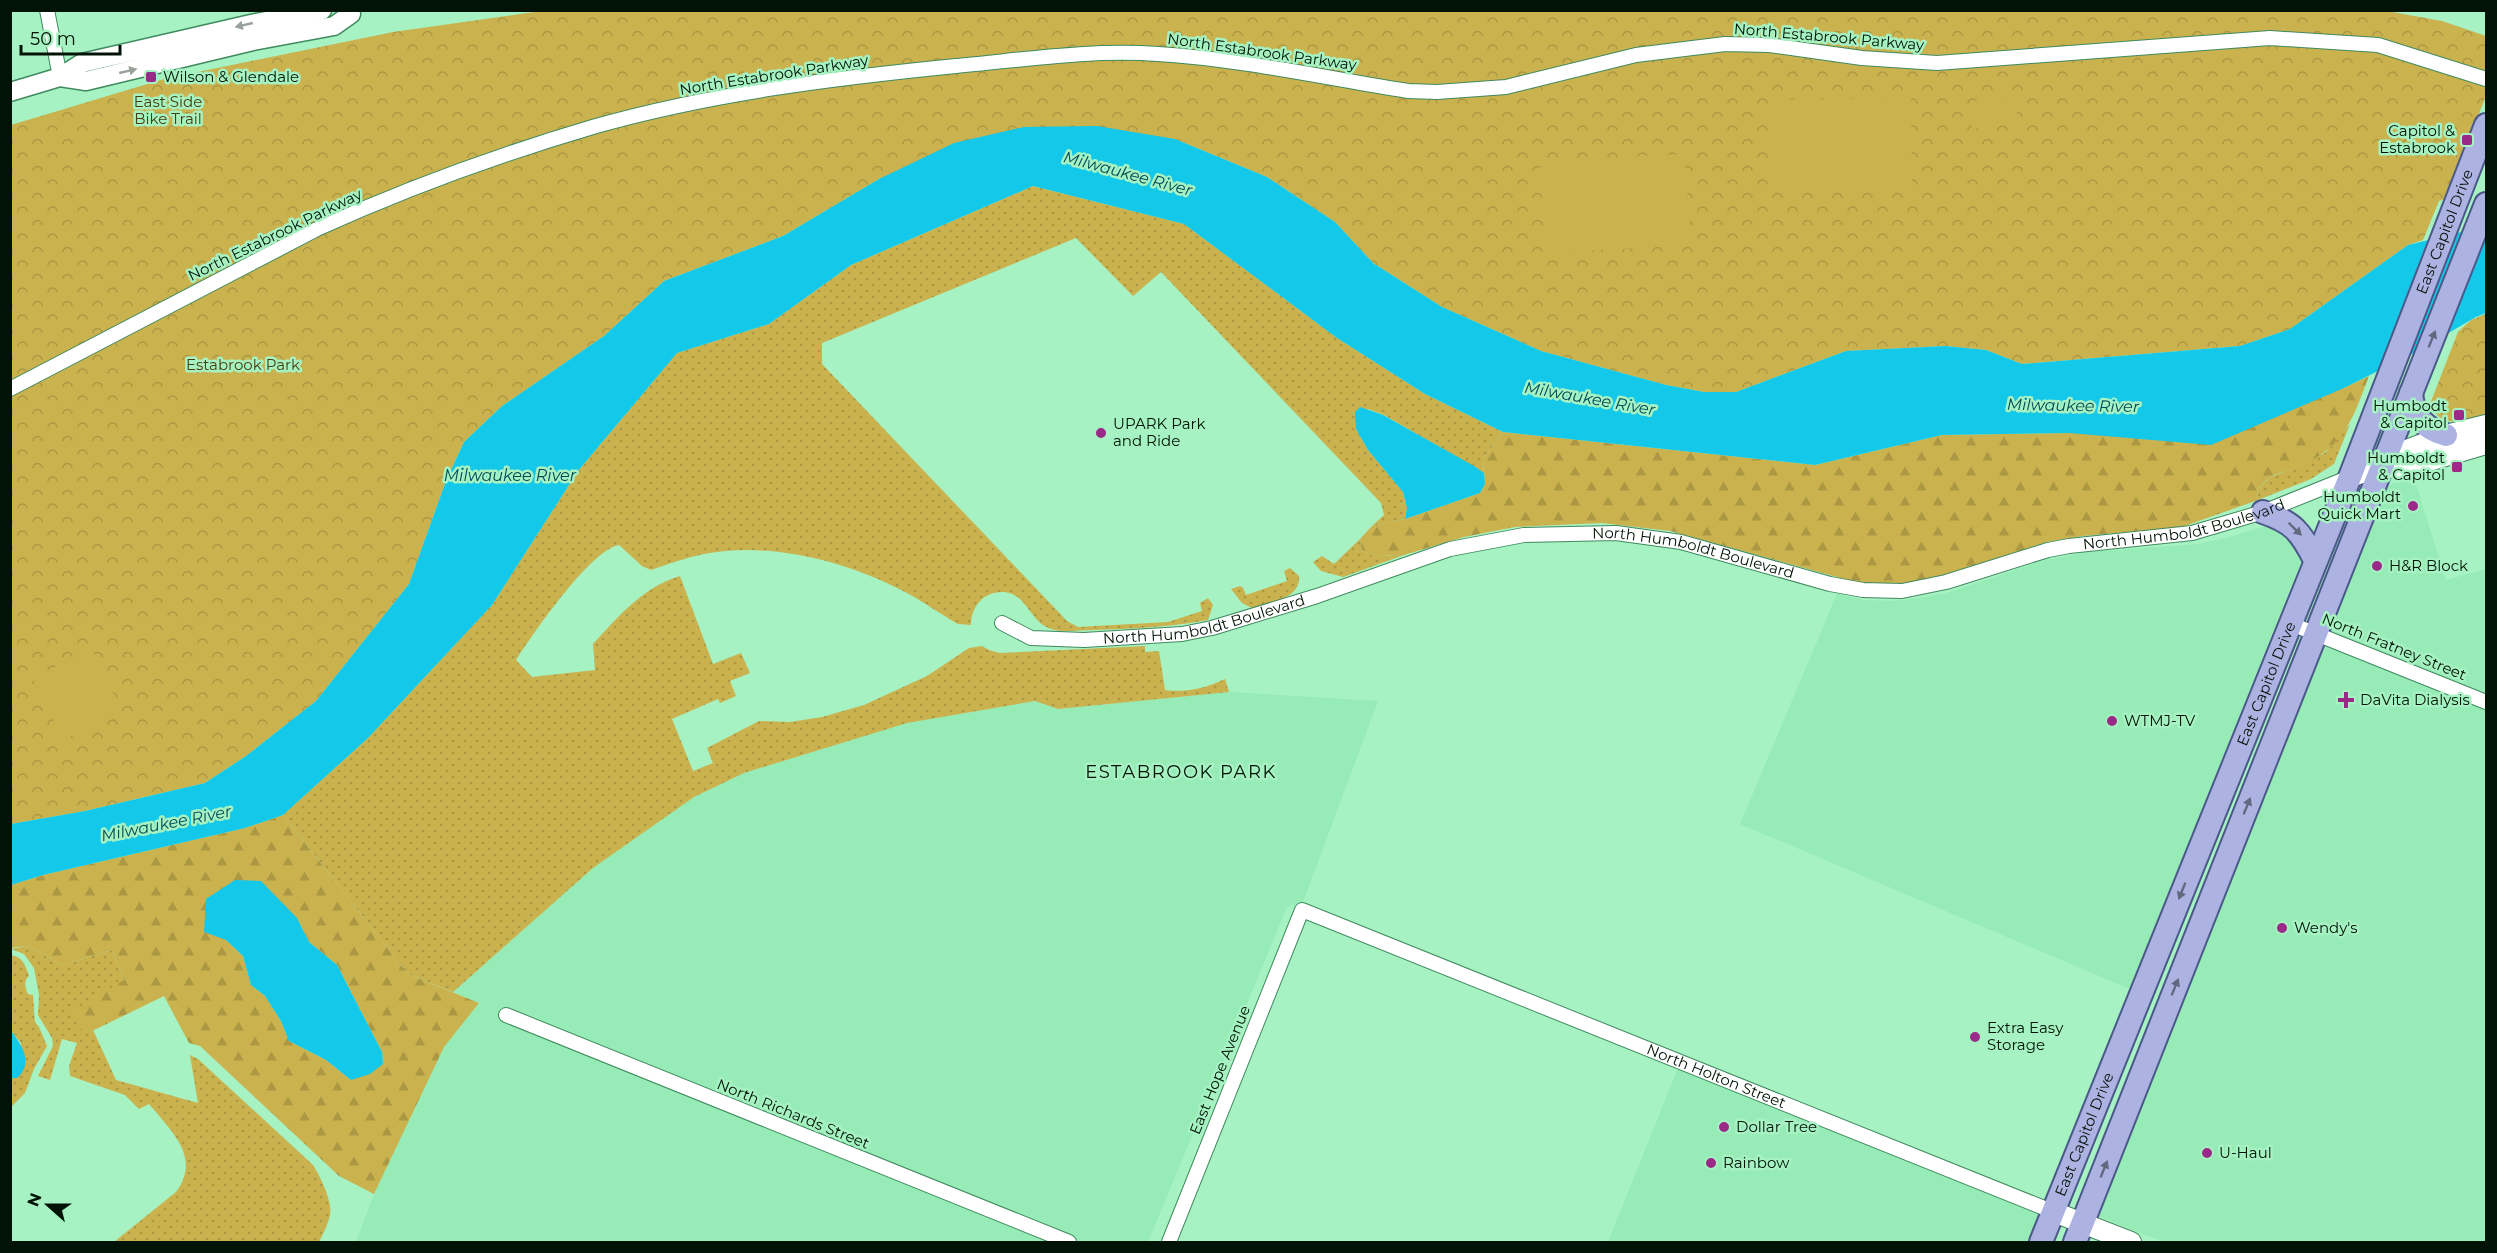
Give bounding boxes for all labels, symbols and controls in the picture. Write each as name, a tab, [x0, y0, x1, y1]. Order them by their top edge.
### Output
scale bar	[21, 18, 120, 56]
street label: North Estabrook Parkway	[1733, 19, 1926, 54]
one-way arrow	[235, 21, 253, 31]
text: 50 m	[30, 28, 76, 50]
street label: North Estabrook Parkway	[1166, 29, 1359, 74]
street label: North Estabrook Parkway	[678, 50, 871, 99]
one-way arrow	[118, 65, 137, 75]
place label: Wilson & Glendale	[163, 67, 299, 86]
marker: Wilson & Glendale	[144, 70, 158, 84]
park label: East Side Bike Trail	[134, 92, 202, 128]
place label: Capitol & Estabrook	[2379, 121, 2455, 157]
marker: Capitol & Estabrook	[2460, 133, 2474, 147]
water label: Milwaukee River	[1061, 147, 1195, 200]
street label: East Capitol Drive	[2412, 166, 2477, 297]
street label: North Estabrook Parkway	[185, 184, 366, 285]
one-way arrow	[2428, 330, 2438, 348]
park label: Estabrook Park	[186, 355, 300, 374]
water label: Milwaukee River	[1523, 378, 1657, 419]
water label: Milwaukee River	[2007, 395, 2140, 416]
place label: Humbodt & Capitol	[2373, 396, 2447, 432]
marker: Humbodt & Capitol	[2452, 408, 2466, 422]
place label: UPARK Park and Ride	[1113, 414, 1205, 450]
marker: UPARK Park and Ride	[1094, 426, 1108, 440]
place label: Humboldt & Capitol	[2367, 448, 2445, 484]
marker: Humboldt & Capitol	[2450, 460, 2464, 474]
water label: Milwaukee River	[444, 466, 577, 485]
place label: Humboldt Quick Mart	[2318, 487, 2401, 523]
street label: North Humboldt Boulevard	[2082, 494, 2287, 553]
marker: Humboldt Quick Mart	[2406, 499, 2420, 513]
one-way arrow	[2287, 522, 2301, 536]
street label: North Humboldt Boulevard	[1592, 523, 1796, 582]
place label: H&R Block	[2389, 556, 2468, 575]
marker: H&R Block	[2370, 559, 2384, 573]
street label: North Humboldt Boulevard	[1102, 590, 1307, 648]
street label: North Fratney Street	[2319, 609, 2469, 684]
street label: East Capitol Drive	[2232, 619, 2300, 748]
place label: DaVita Dialysis	[2360, 690, 2470, 709]
marker: DaVita Dialysis	[2337, 691, 2355, 709]
place label: WTMJ-TV	[2124, 711, 2196, 730]
marker: WTMJ-TV	[2105, 714, 2119, 728]
district label: ESTABROOK PARK	[1085, 761, 1277, 783]
one-way arrow	[2243, 797, 2252, 815]
water label: Milwaukee River	[99, 801, 233, 845]
one-way arrow	[2177, 883, 2187, 901]
place label: Wendy's	[2294, 918, 2358, 937]
marker: Wendy's	[2275, 921, 2289, 935]
one-way arrow	[2171, 978, 2181, 996]
street label: East Hope Avenue	[1185, 1003, 1254, 1137]
place label: Extra Easy Storage	[1987, 1018, 2064, 1054]
marker: Extra Easy Storage	[1968, 1030, 1982, 1044]
street label: North Holton Street	[1644, 1039, 1789, 1112]
street label: East Capitol Drive	[2050, 1069, 2118, 1199]
street label: North Richards Street	[714, 1074, 872, 1153]
place label: Dollar Tree	[1736, 1117, 1817, 1136]
marker: Dollar Tree	[1717, 1120, 1731, 1134]
place label: U-Haul	[2219, 1143, 2272, 1162]
marker: U-Haul	[2200, 1146, 2214, 1160]
place label: Rainbow	[1723, 1153, 1790, 1172]
marker: Rainbow	[1704, 1156, 1718, 1170]
one-way arrow	[2099, 1159, 2109, 1177]
north arrow	[18, 1175, 78, 1235]
text: N	[23, 1190, 46, 1209]

